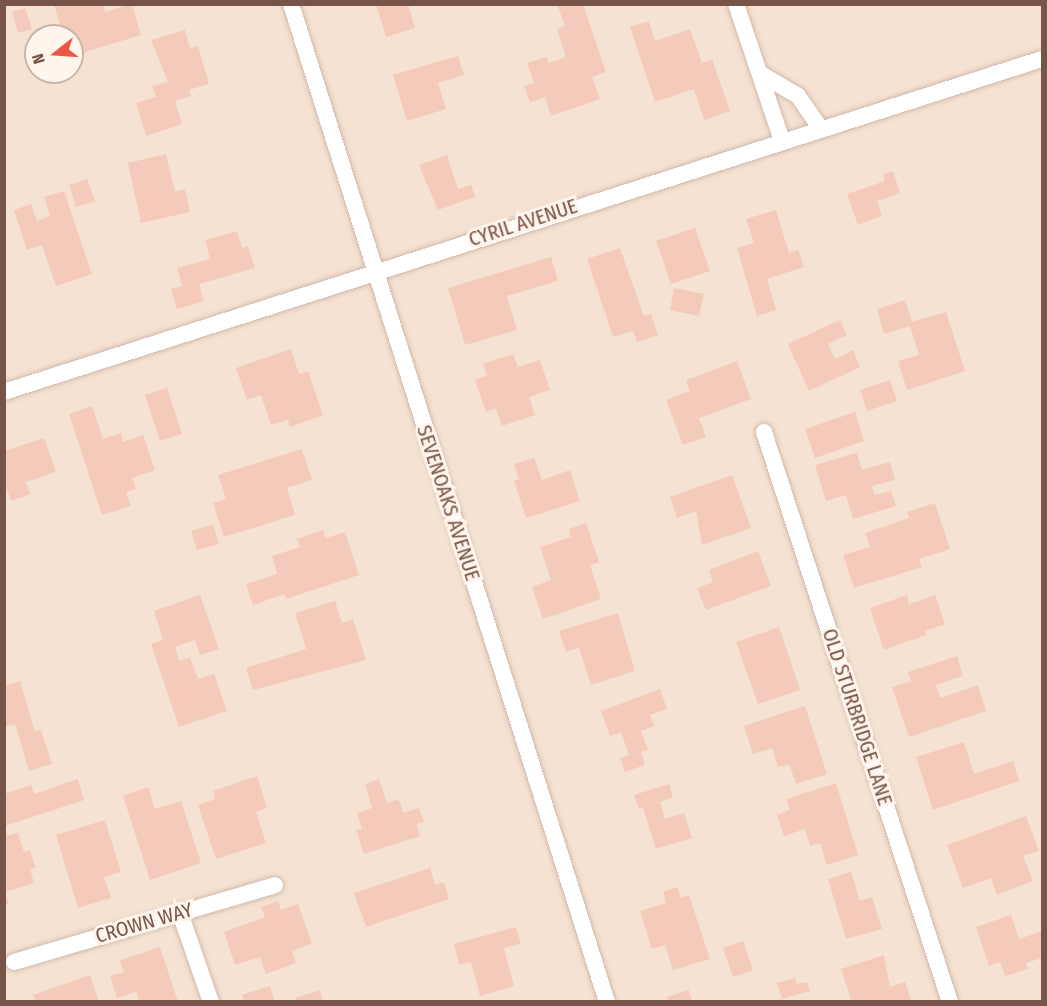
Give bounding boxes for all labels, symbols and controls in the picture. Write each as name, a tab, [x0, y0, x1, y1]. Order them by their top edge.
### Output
north arrow	[24, 24, 84, 84]
text: N	[28, 51, 49, 66]
street label: CYRIL AVENUE	[466, 194, 580, 252]
street label: SEVENOAKS AVENUE	[412, 422, 484, 584]
street label: OLD STURBRIDGE LANE	[817, 626, 897, 808]
street label: CROWN WAY	[93, 898, 195, 948]

